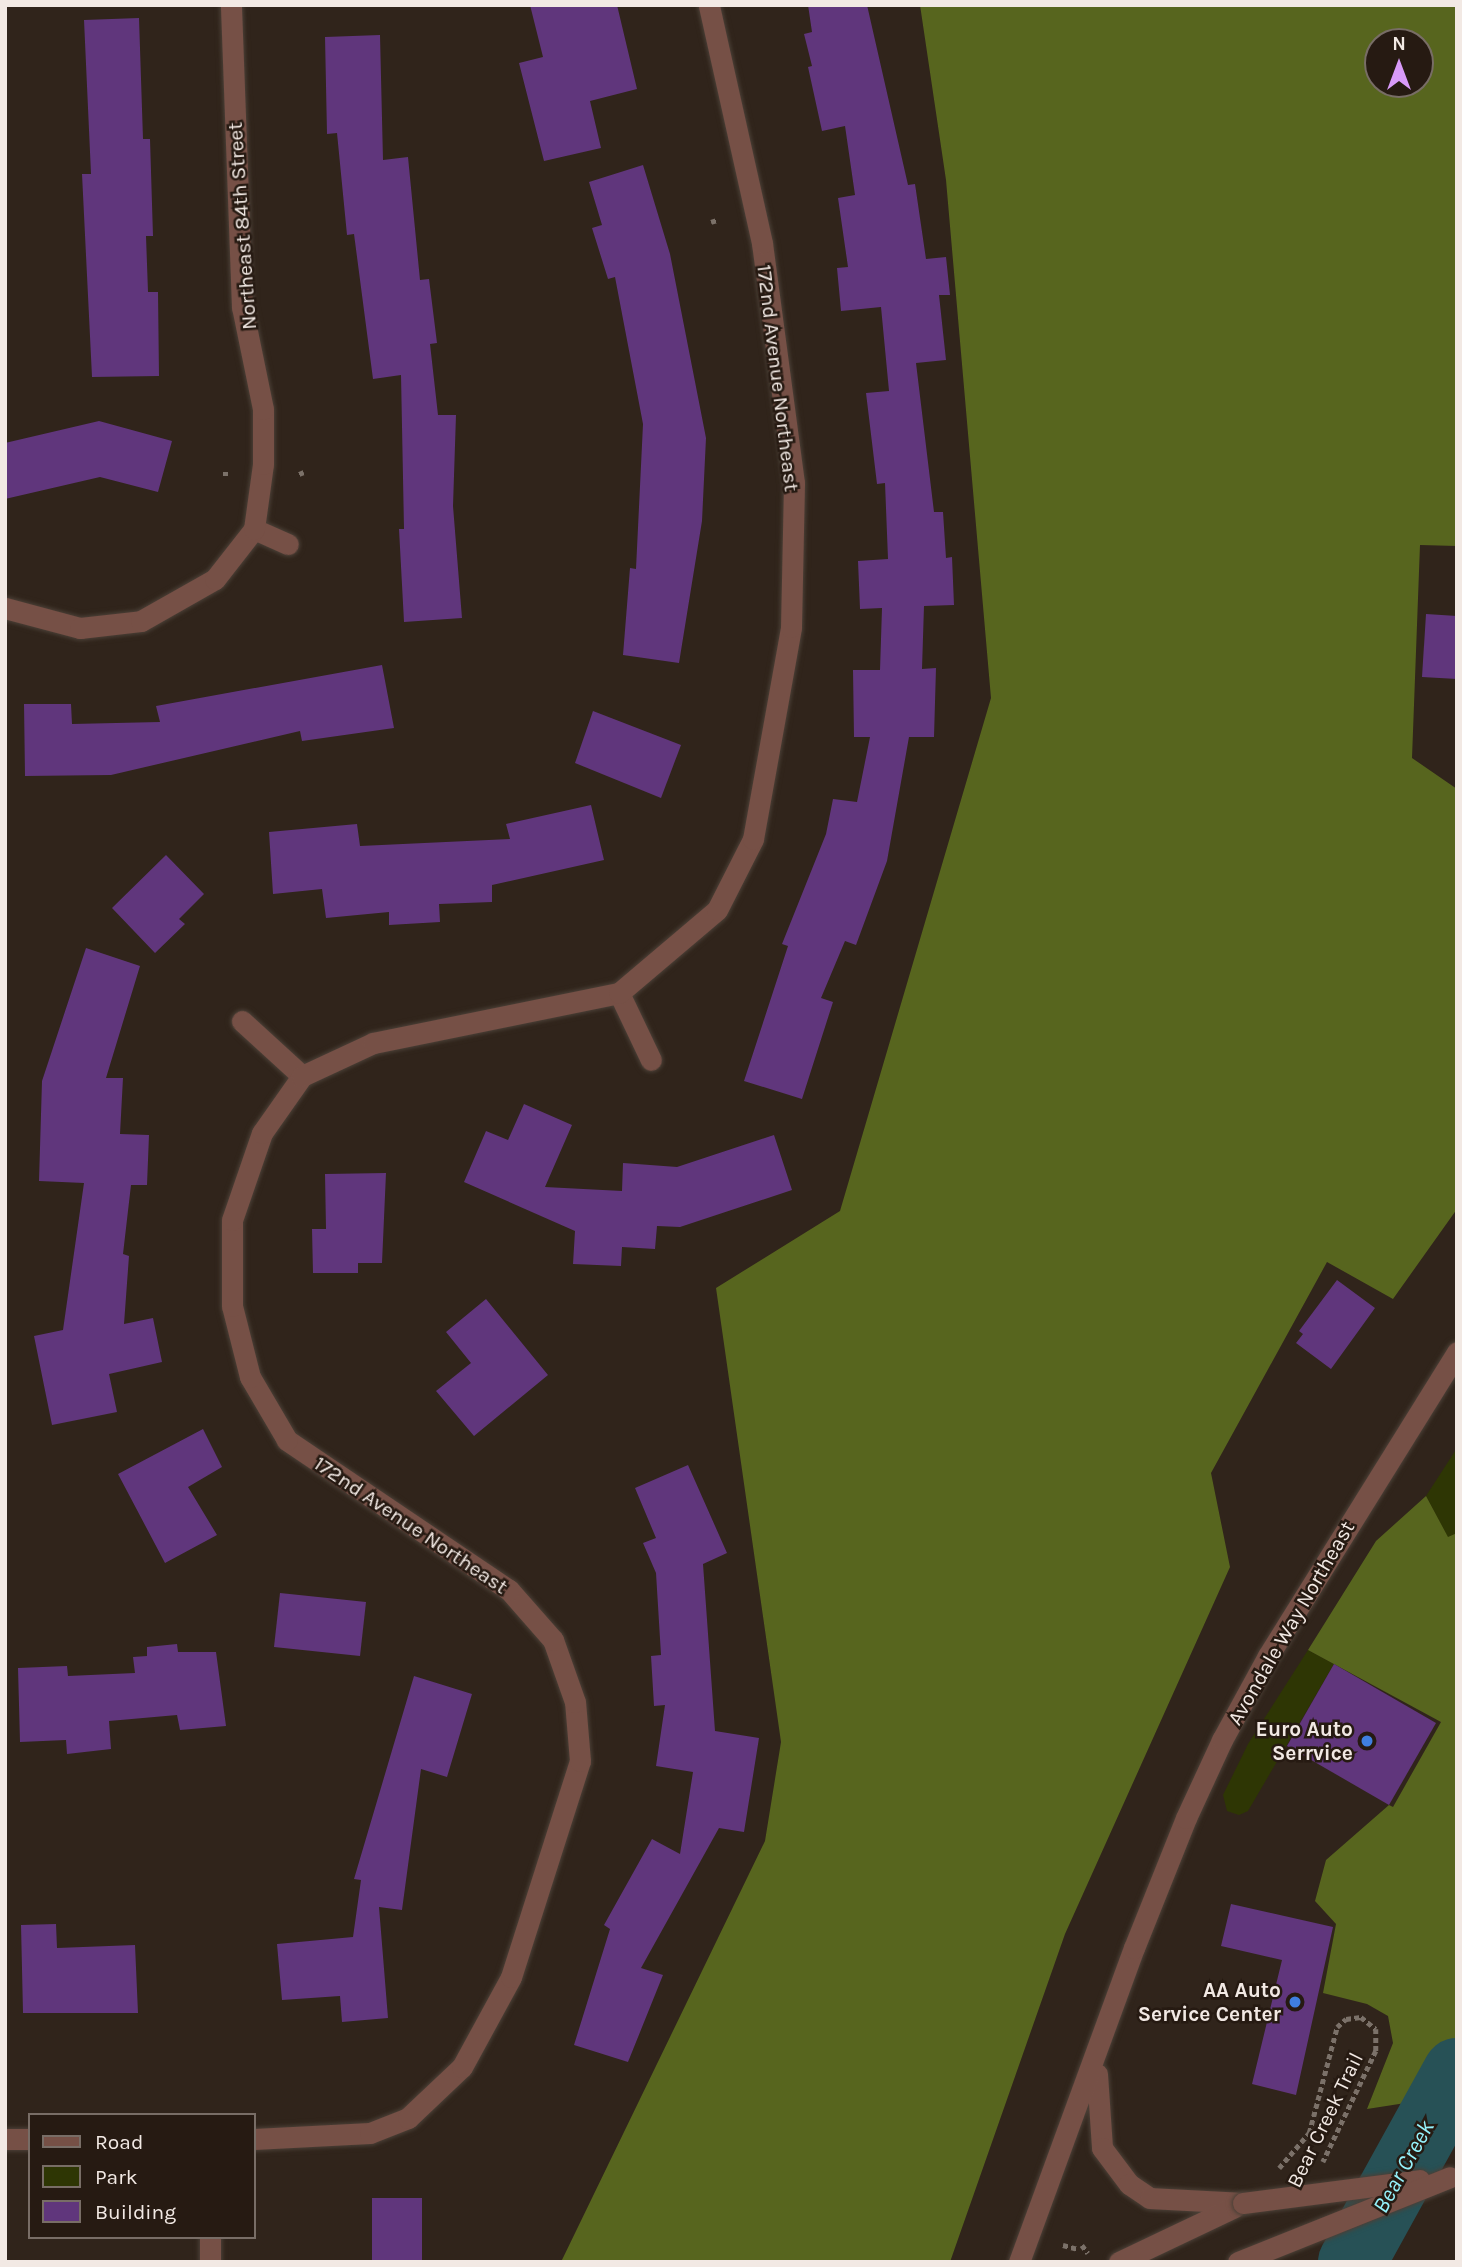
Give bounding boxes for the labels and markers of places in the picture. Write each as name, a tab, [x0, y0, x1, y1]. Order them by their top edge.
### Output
place label: Euro Auto Serrvice	[1256, 1716, 1353, 1766]
marker: Euro Auto Serrvice	[1359, 1733, 1375, 1749]
place label: AA Auto Service Center	[1138, 1977, 1281, 2027]
marker: AA Auto Service Center	[1287, 1994, 1303, 2010]

